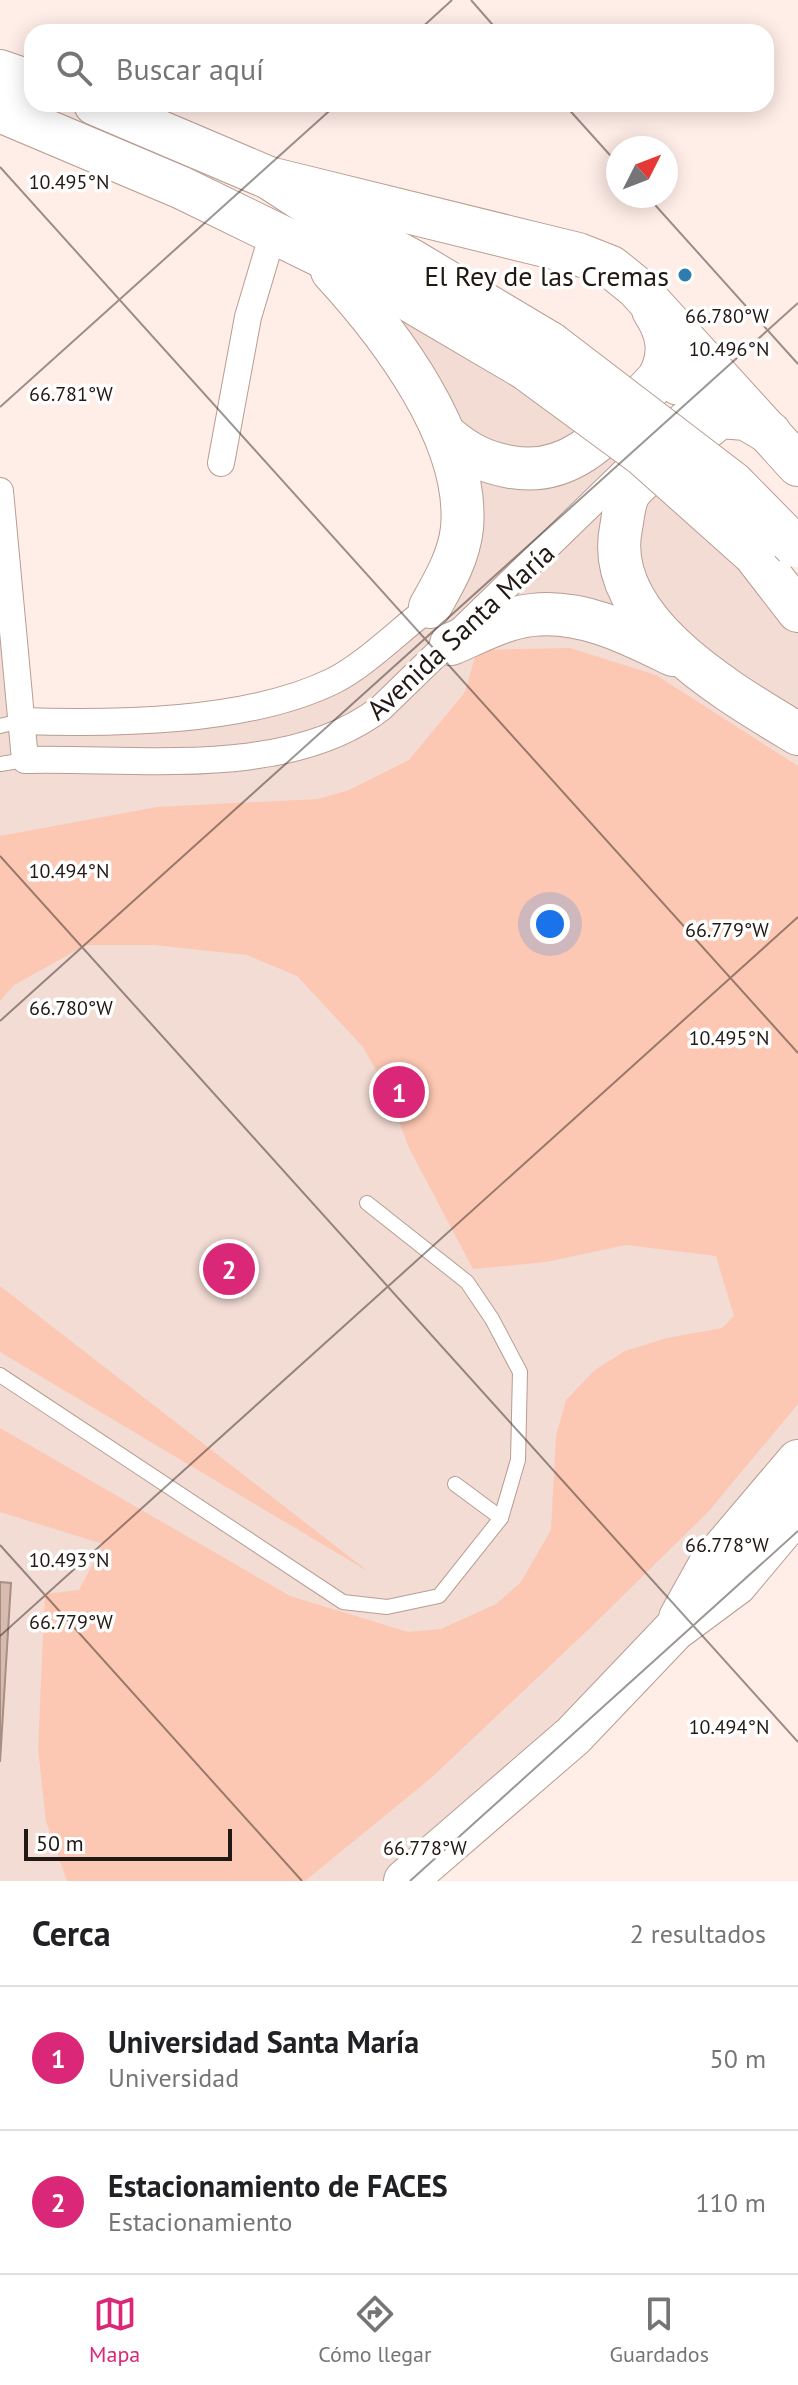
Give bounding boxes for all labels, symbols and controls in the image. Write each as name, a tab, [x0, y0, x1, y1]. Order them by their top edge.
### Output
search box	[24, 24, 774, 112]
icon: search	[52, 46, 96, 90]
text: Buscar aquí	[116, 49, 264, 88]
north arrow	[606, 136, 678, 208]
text: 10.495°N	[29, 169, 109, 195]
place label: El Rey de las Cremas	[424, 257, 669, 294]
marker: El Rey de las Cremas	[676, 266, 694, 284]
text: 66.780°W	[685, 303, 769, 329]
text: 10.496°N	[689, 336, 769, 362]
text: 66.781°W	[29, 381, 113, 407]
street label: Avenida Santa María	[358, 534, 562, 728]
text: 10.494°N	[29, 858, 109, 884]
your location	[530, 904, 570, 944]
text: 66.779°W	[685, 917, 769, 943]
text: 66.780°W	[29, 995, 113, 1021]
text: 10.495°N	[689, 1025, 769, 1051]
pin: 1	[373, 1062, 425, 1122]
pin: 2	[203, 1239, 255, 1299]
text: 66.778°W	[685, 1532, 769, 1558]
text: 10.493°N	[29, 1547, 109, 1573]
text: 66.779°W	[29, 1609, 113, 1635]
text: 10.494°N	[689, 1714, 769, 1740]
scale bar	[24, 1825, 232, 1861]
text: 50 m	[36, 1829, 84, 1857]
text: 66.778°W	[383, 1835, 467, 1861]
text: Cerca	[32, 1911, 111, 1955]
text: 2 resultados	[630, 1917, 766, 1950]
text: Universidad Santa María	[108, 2022, 419, 2061]
text: 1	[51, 2042, 65, 2075]
text: 50 m	[710, 2042, 766, 2075]
text: Universidad	[108, 2061, 239, 2094]
text: Estacionamiento de FACES	[108, 2166, 448, 2205]
text: 2	[51, 2186, 65, 2219]
text: 110 m	[695, 2186, 766, 2219]
text: Estacionamiento	[108, 2205, 292, 2238]
tab: Mapa	[89, 2292, 140, 2368]
tab: Cómo llegar	[318, 2292, 431, 2368]
tab: Guardados	[610, 2292, 709, 2368]

